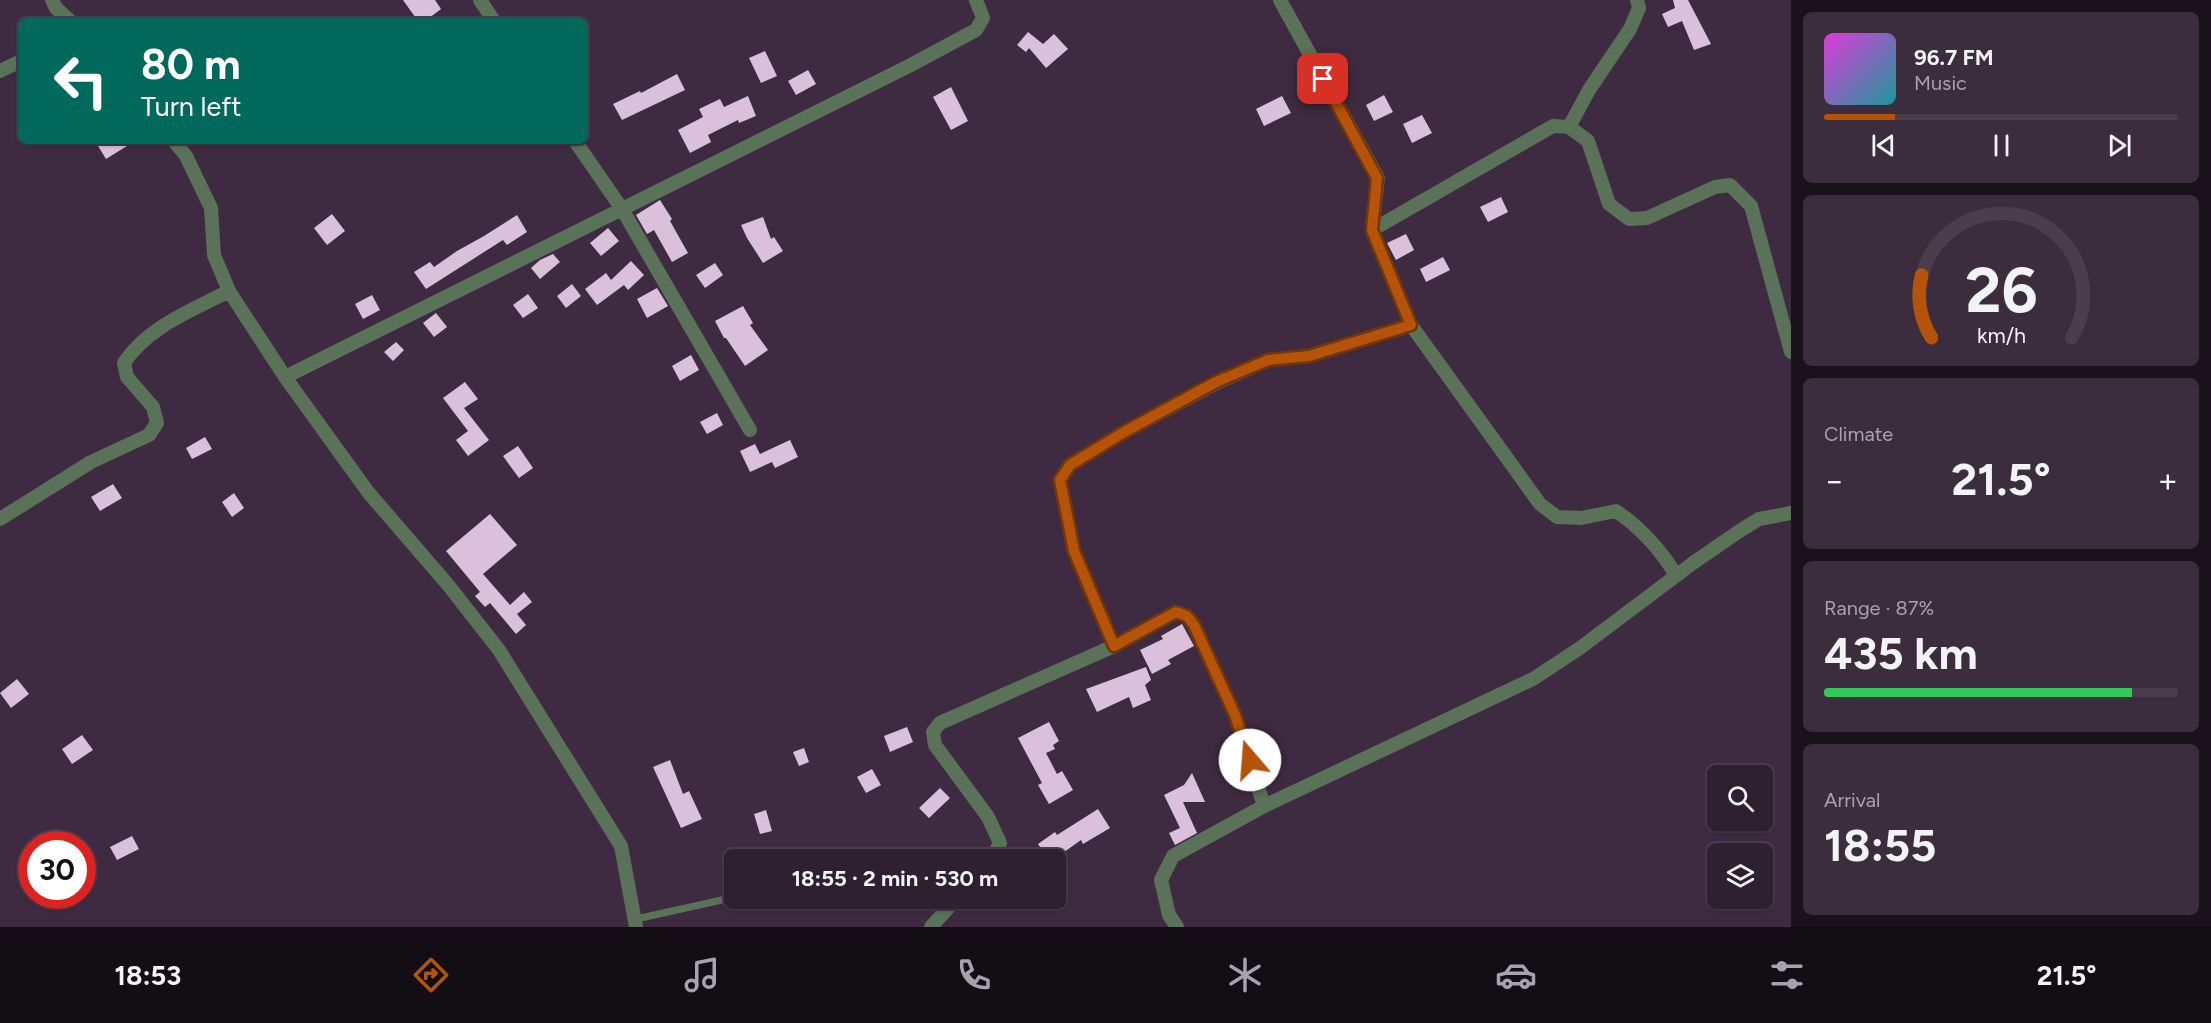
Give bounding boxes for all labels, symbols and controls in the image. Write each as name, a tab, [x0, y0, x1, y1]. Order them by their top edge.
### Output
text: 80 m	[141, 39, 241, 90]
icon: left	[42, 42, 120, 120]
text: 96.7 FM	[1914, 44, 1994, 71]
pin	[1297, 53, 1348, 104]
icon: arrive	[1306, 62, 1339, 95]
text: Music	[1914, 71, 1967, 95]
text: Turn left	[141, 90, 241, 123]
icon: previous	[1867, 129, 1900, 162]
icon: pause	[1985, 129, 2018, 162]
icon: next	[2103, 129, 2136, 162]
text: 26	[1965, 253, 2037, 328]
text: km/h	[1977, 323, 2025, 348]
text: Climate	[1824, 422, 1893, 446]
text: 21.5°	[1951, 452, 2051, 506]
text: −	[1824, 461, 1845, 500]
text: +	[2157, 461, 2178, 500]
text: Range · 87%	[1824, 596, 1934, 620]
text: 435 km	[1824, 626, 1978, 680]
position arrow	[1218, 728, 1282, 792]
map controls	[1707, 765, 1773, 909]
button: search	[1707, 765, 1773, 831]
text: Arrival	[1824, 788, 1880, 812]
text: 18:55	[1824, 818, 1936, 872]
speed limit sign: 30	[18, 831, 96, 909]
button: layers	[1707, 843, 1773, 909]
text: 18:55 · 2 min · 530 m	[792, 865, 998, 892]
icon: directions	[410, 954, 452, 996]
icon: music	[681, 954, 723, 996]
icon: phone	[953, 954, 995, 996]
icon: climate	[1224, 954, 1266, 996]
icon: car	[1495, 954, 1537, 996]
icon: filters	[1766, 954, 1808, 996]
text: 18:53	[115, 959, 181, 992]
text: 21.5°	[2037, 959, 2096, 992]

